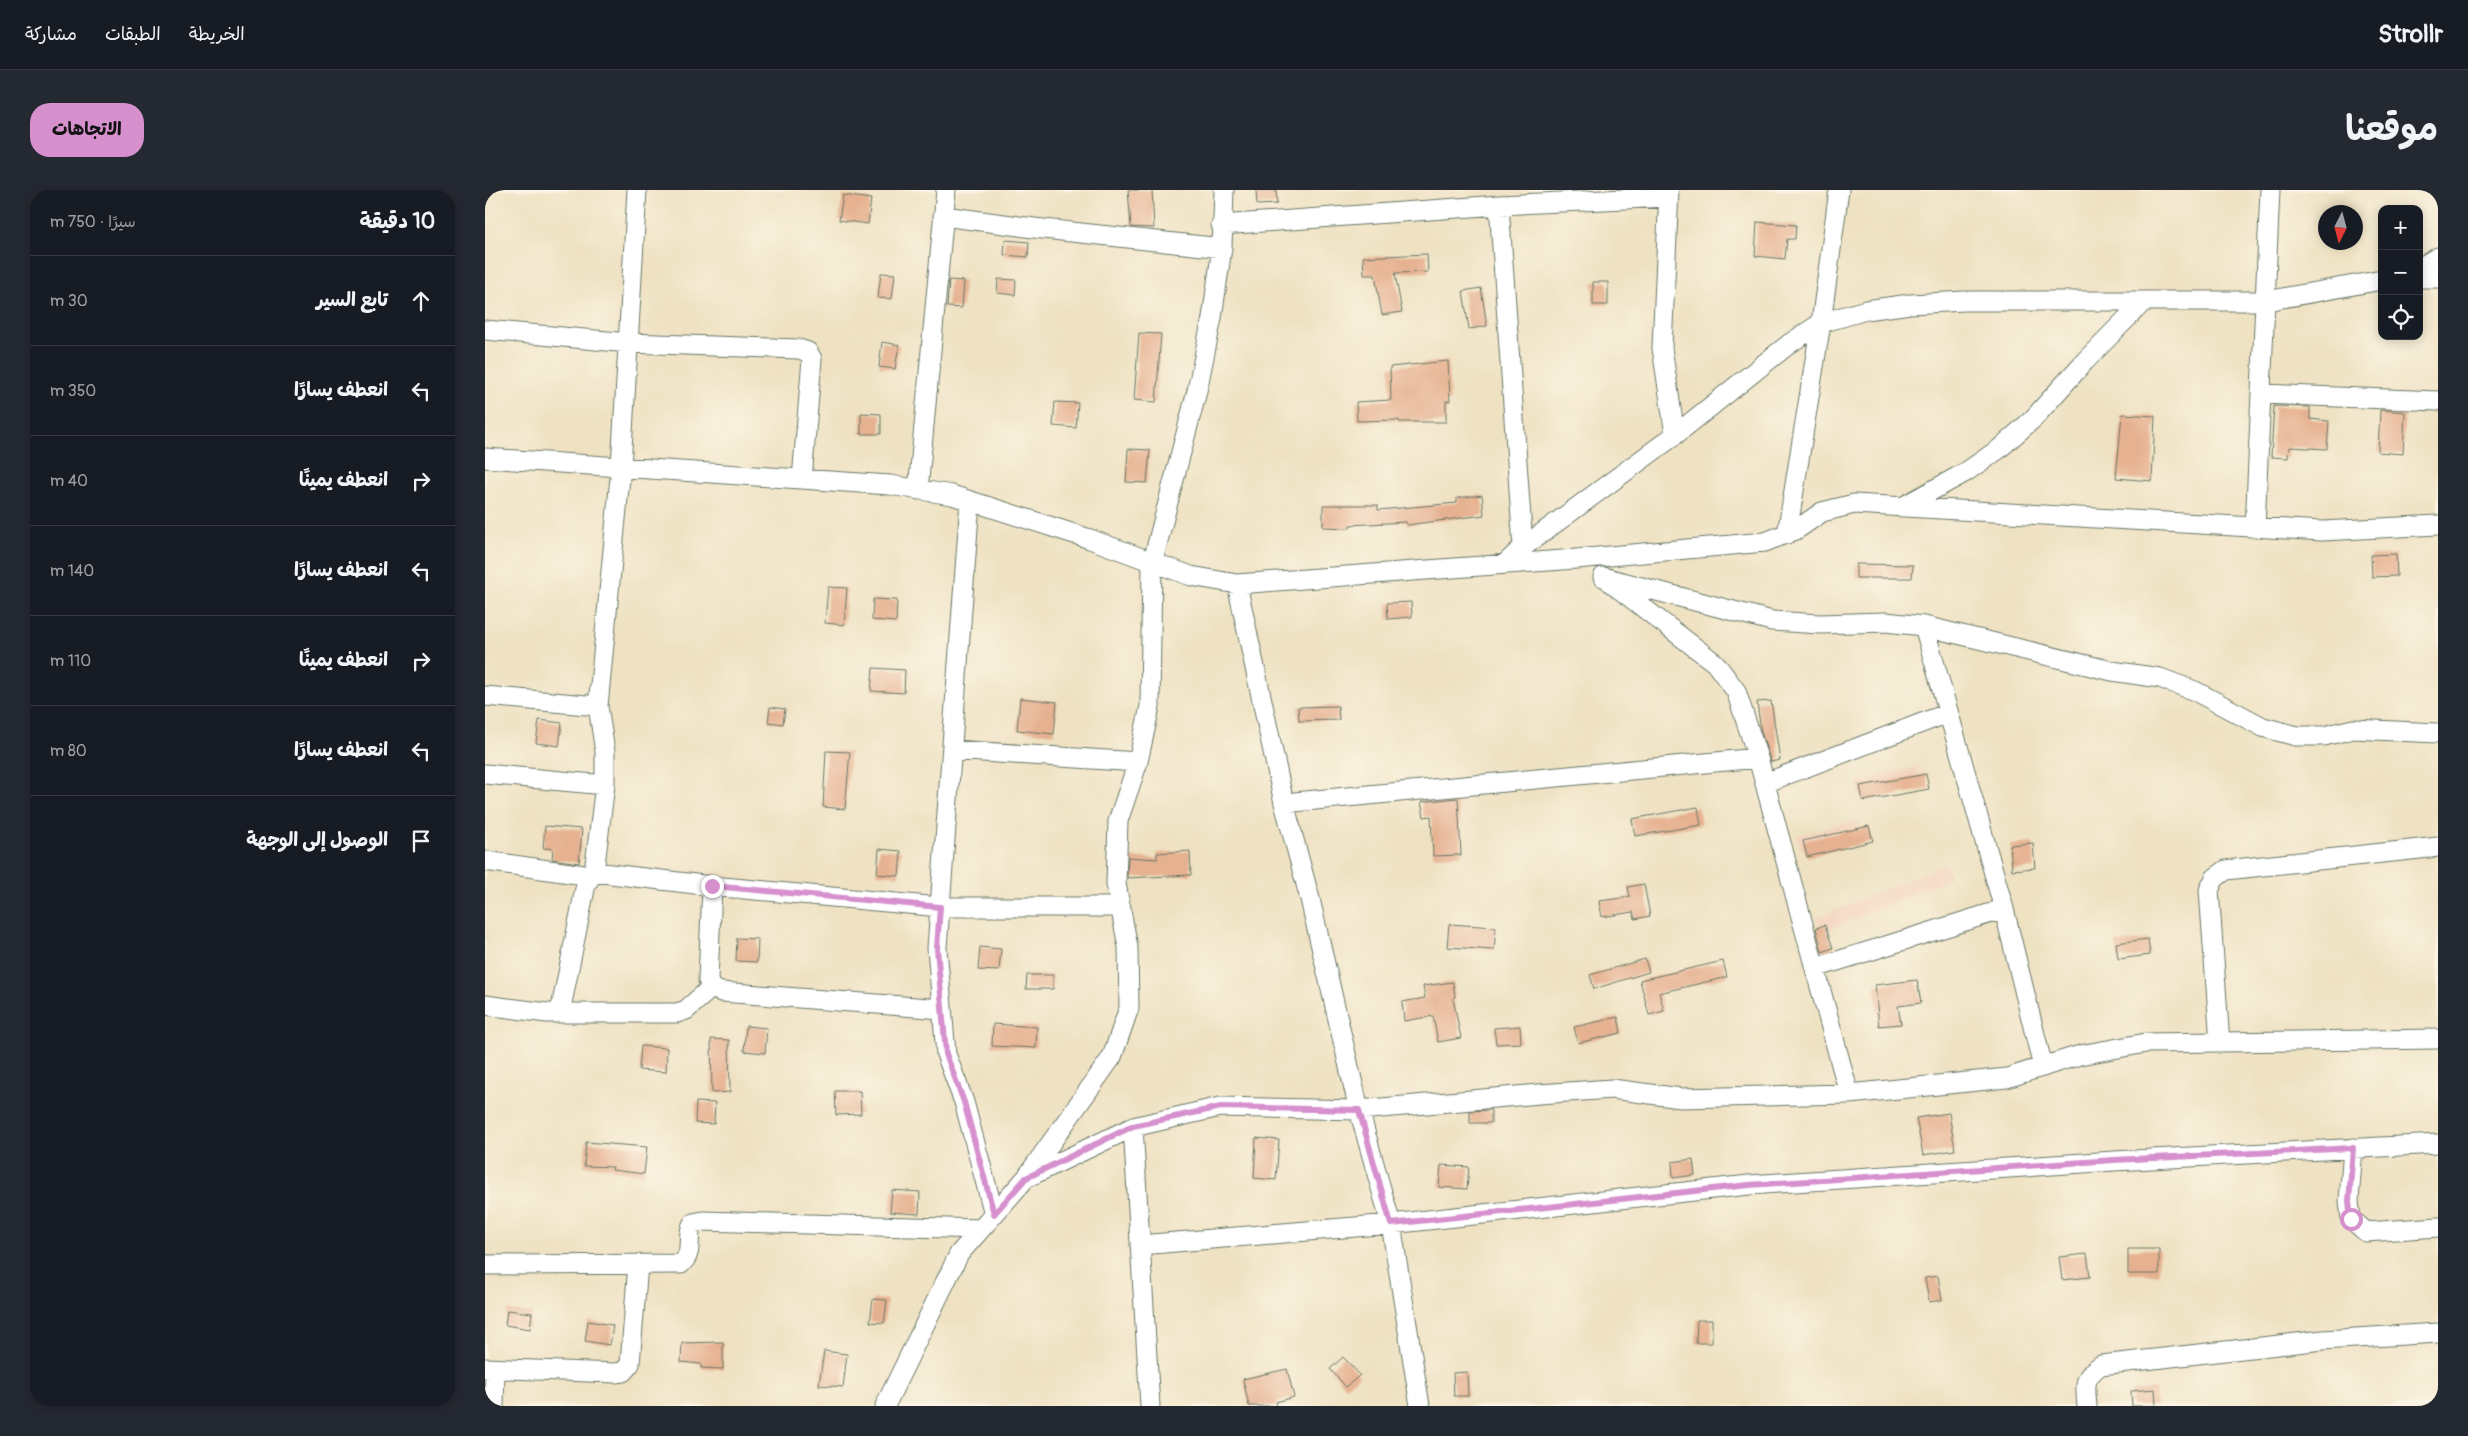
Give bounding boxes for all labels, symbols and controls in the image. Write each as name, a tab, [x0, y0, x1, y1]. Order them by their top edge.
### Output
text: Strollr	[2378, 20, 2443, 49]
text: مشاركة	[25, 23, 77, 46]
text: الطبقات	[105, 23, 161, 46]
text: الخريطة	[189, 23, 245, 46]
button: الاتجاهات	[30, 103, 144, 157]
text: موقعنا	[2345, 107, 2438, 151]
north arrow	[2318, 205, 2363, 250]
map controls	[2378, 205, 2423, 340]
button: +	[2378, 205, 2423, 250]
text: 10 دقيقة	[359, 208, 435, 235]
text: سيرًا · 750 m	[50, 212, 136, 232]
button: −	[2378, 250, 2423, 295]
icon: ahead	[407, 287, 435, 315]
text: تابع السير	[316, 288, 388, 312]
text: 30 m	[50, 291, 88, 311]
button: locate	[2378, 295, 2423, 340]
icon: left	[407, 377, 435, 405]
text: انعطف يسارًا	[294, 378, 388, 402]
text: 350 m	[50, 381, 96, 401]
icon: right	[407, 467, 435, 495]
text: انعطف يمينًا	[299, 468, 388, 492]
text: 40 m	[50, 471, 88, 491]
icon: left	[407, 557, 435, 585]
text: انعطف يسارًا	[294, 558, 388, 582]
text: 140 m	[50, 561, 94, 581]
icon: right	[407, 647, 435, 675]
text: انعطف يمينًا	[299, 648, 388, 672]
text: 110 m	[50, 651, 91, 671]
icon: left	[407, 737, 435, 765]
text: انعطف يسارًا	[294, 738, 388, 762]
text: 80 m	[50, 741, 87, 761]
icon: arrive	[407, 827, 435, 855]
text: الوصول إلى الوجهة	[246, 828, 388, 852]
route end	[701, 875, 724, 898]
route start	[2340, 1208, 2363, 1231]

